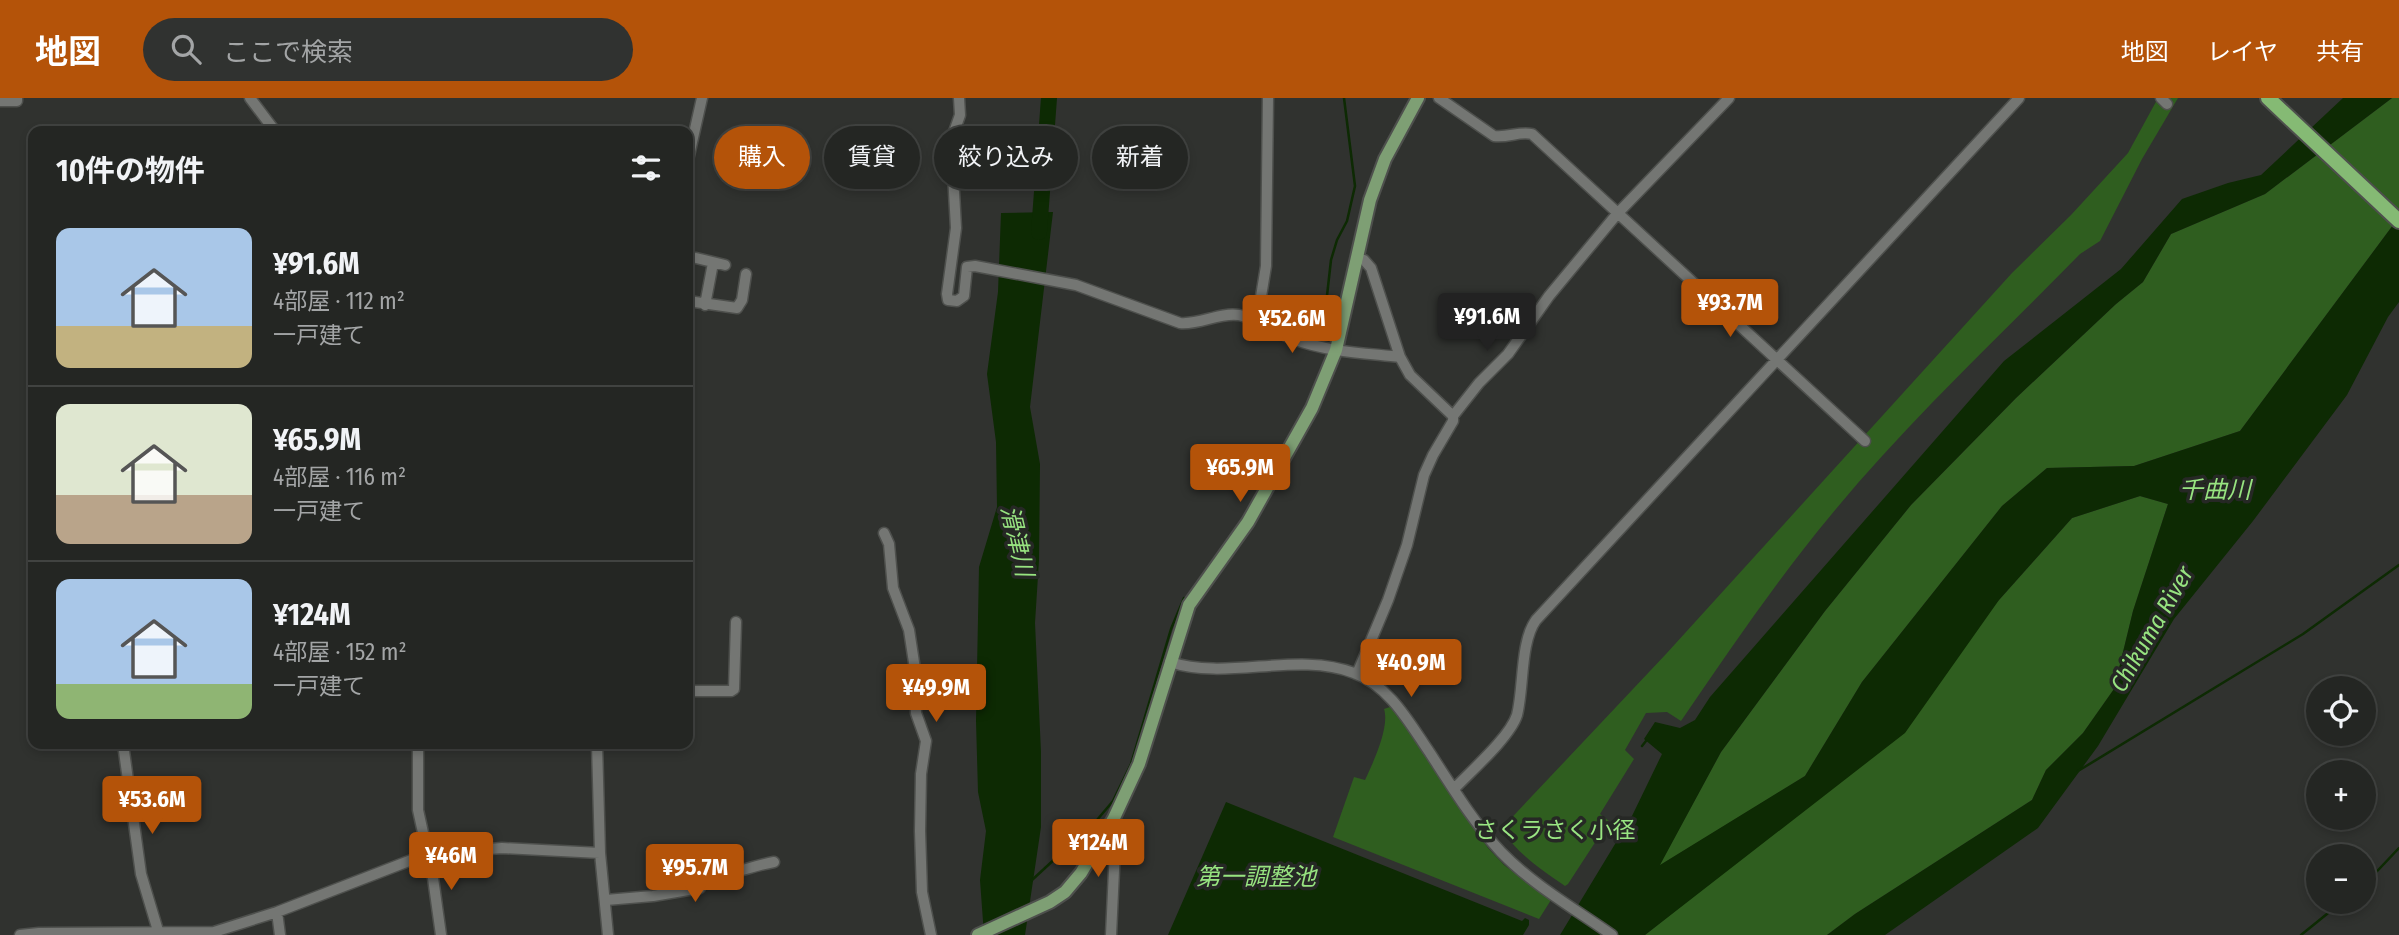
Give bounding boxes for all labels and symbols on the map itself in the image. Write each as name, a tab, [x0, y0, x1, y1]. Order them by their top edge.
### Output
pin: ¥93.7M	[1673, 280, 1787, 339]
pin: ¥91.6M	[1430, 294, 1544, 353]
pin: ¥52.6M	[1235, 296, 1349, 355]
pin: ¥65.9M	[1183, 444, 1297, 504]
water label: 千曲川	[2179, 476, 2254, 504]
water label: 滑津川	[995, 503, 1039, 582]
water label: Chikuma River	[2105, 561, 2200, 697]
pin: ¥40.9M	[1354, 640, 1468, 699]
pin: ¥49.9M	[879, 664, 993, 724]
pin: ¥53.6M	[95, 776, 209, 836]
park label: さくラさく小径	[1475, 816, 1636, 844]
pin: ¥124M	[1049, 820, 1147, 879]
pin: ¥46M	[410, 832, 492, 892]
pin: ¥95.7M	[638, 844, 752, 904]
water label: 第一調整池	[1196, 863, 1318, 891]

